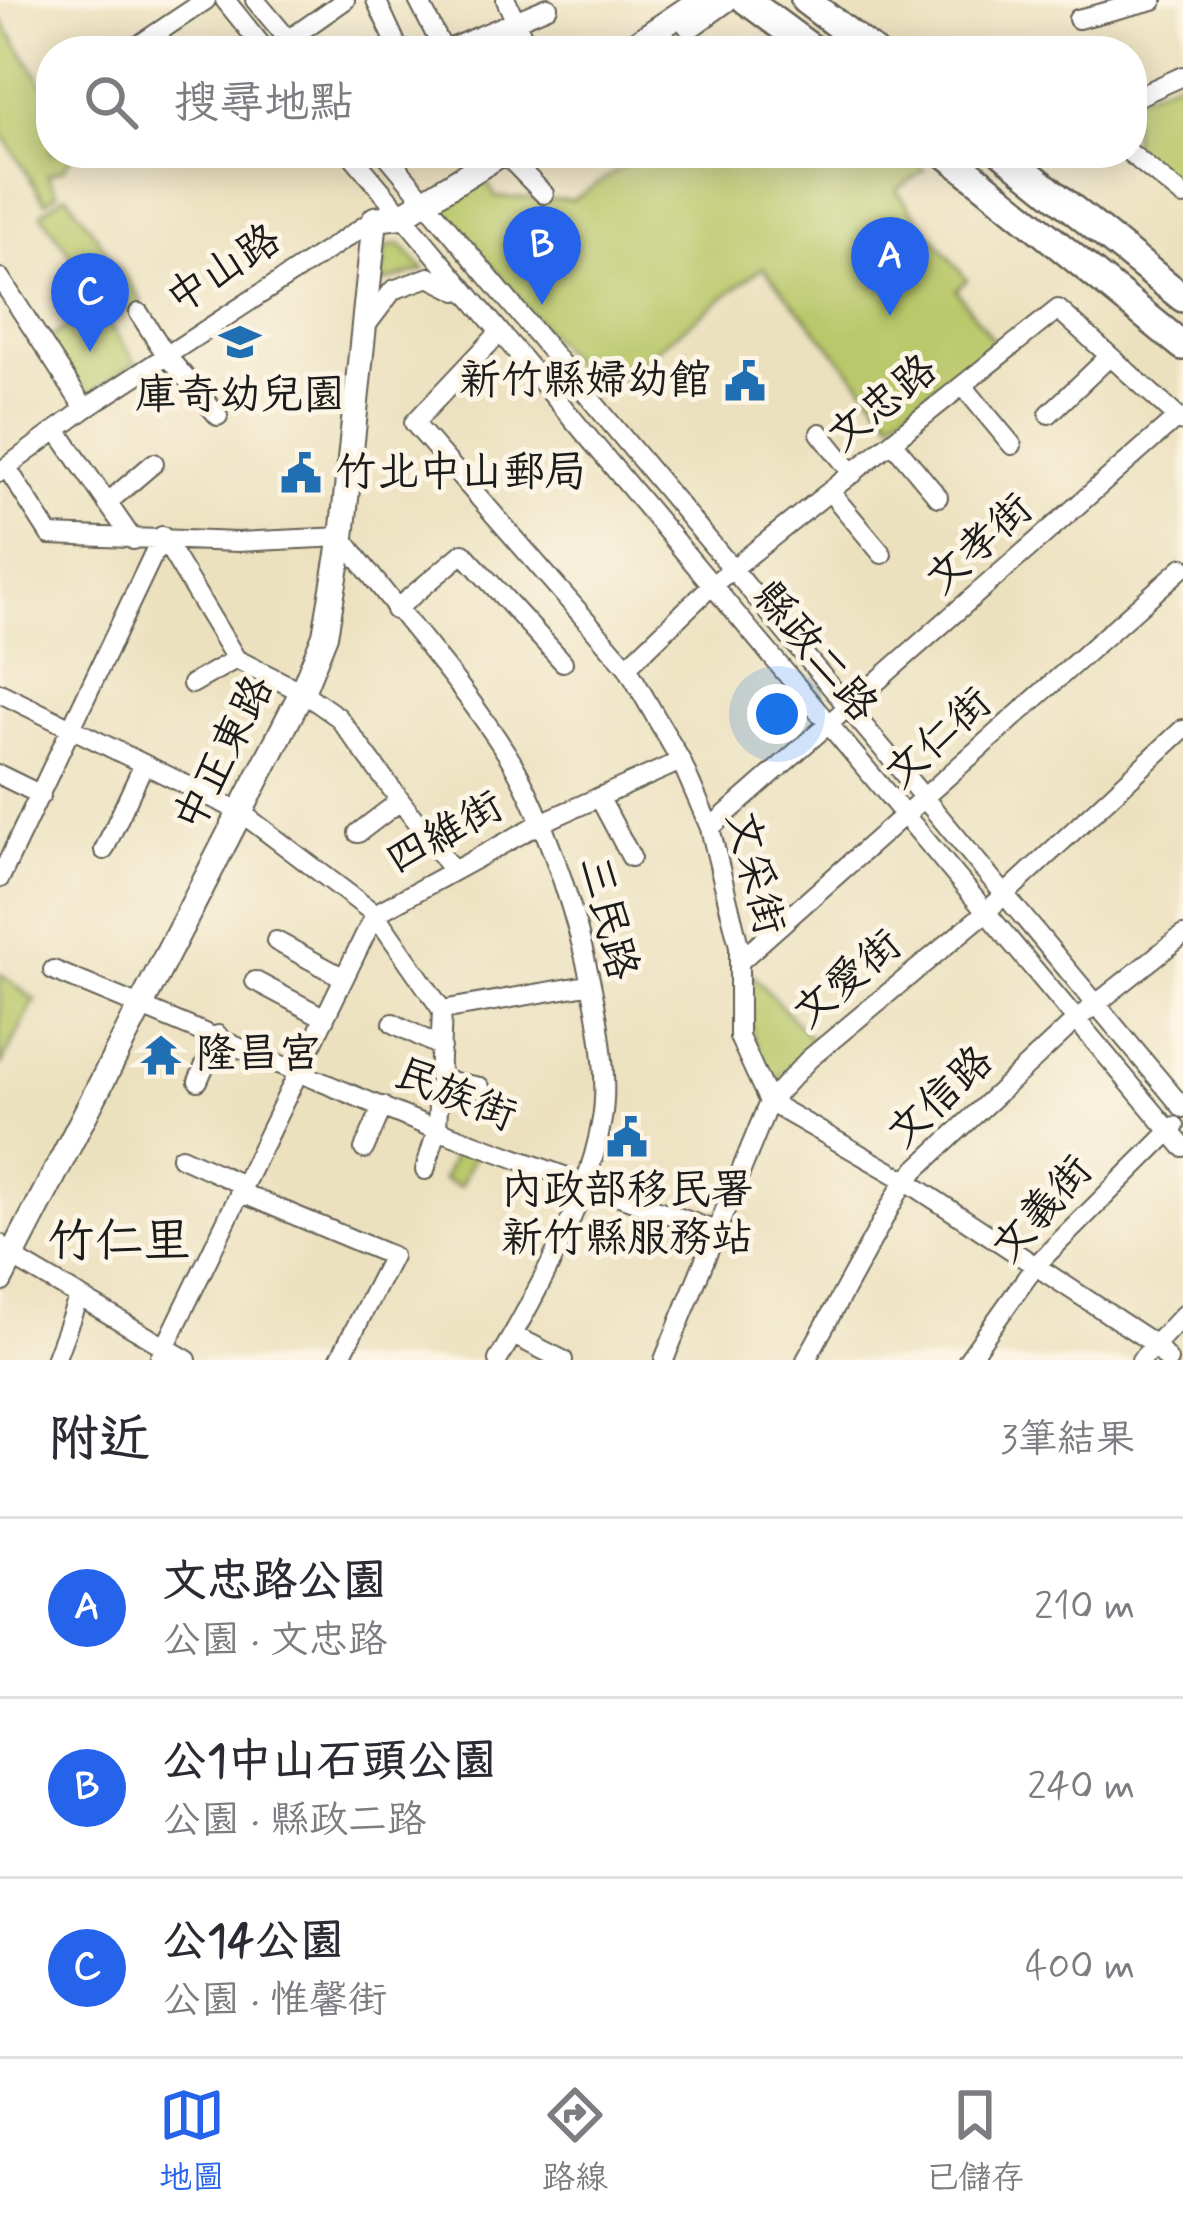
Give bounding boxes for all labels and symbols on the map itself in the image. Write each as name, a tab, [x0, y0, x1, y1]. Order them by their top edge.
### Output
pin: B	[503, 206, 581, 305]
street label: 中山路	[156, 213, 292, 327]
pin: A	[851, 217, 929, 316]
pin: C	[51, 253, 129, 352]
school or university icon: 庫奇幼兒園	[217, 319, 263, 365]
street label: 文忠路	[817, 343, 949, 465]
place label: 新竹縣婦幼館	[459, 354, 711, 409]
public building icon: 新竹縣婦幼館	[722, 358, 768, 404]
place label: 庫奇幼兒園	[135, 369, 345, 424]
place label: 竹北中山郵局	[335, 446, 587, 501]
public building icon: 竹北中山郵局	[278, 450, 324, 496]
street label: 文孝街	[915, 482, 1045, 608]
street label: 縣政二路	[739, 570, 889, 734]
street label: 中正東路	[162, 667, 288, 841]
street label: 文仁街	[874, 676, 1004, 802]
your location	[747, 684, 807, 744]
street label: 四維街	[377, 779, 513, 889]
street label: 文采街	[712, 805, 796, 941]
street label: 三民路	[565, 850, 649, 986]
street label: 文愛街	[782, 918, 914, 1042]
place label: 隆昌宮	[195, 1028, 321, 1083]
temple icon: 隆昌宮	[138, 1032, 184, 1078]
street label: 文信路	[876, 1035, 1006, 1161]
street label: 民族街	[386, 1047, 524, 1145]
public building icon: 內政部移民署 新竹縣服務站	[604, 1114, 650, 1160]
street label: 文義街	[980, 1145, 1106, 1275]
place label: 內政部移民署 新竹縣服務站	[501, 1164, 753, 1267]
district label: 竹仁里	[47, 1211, 191, 1274]

